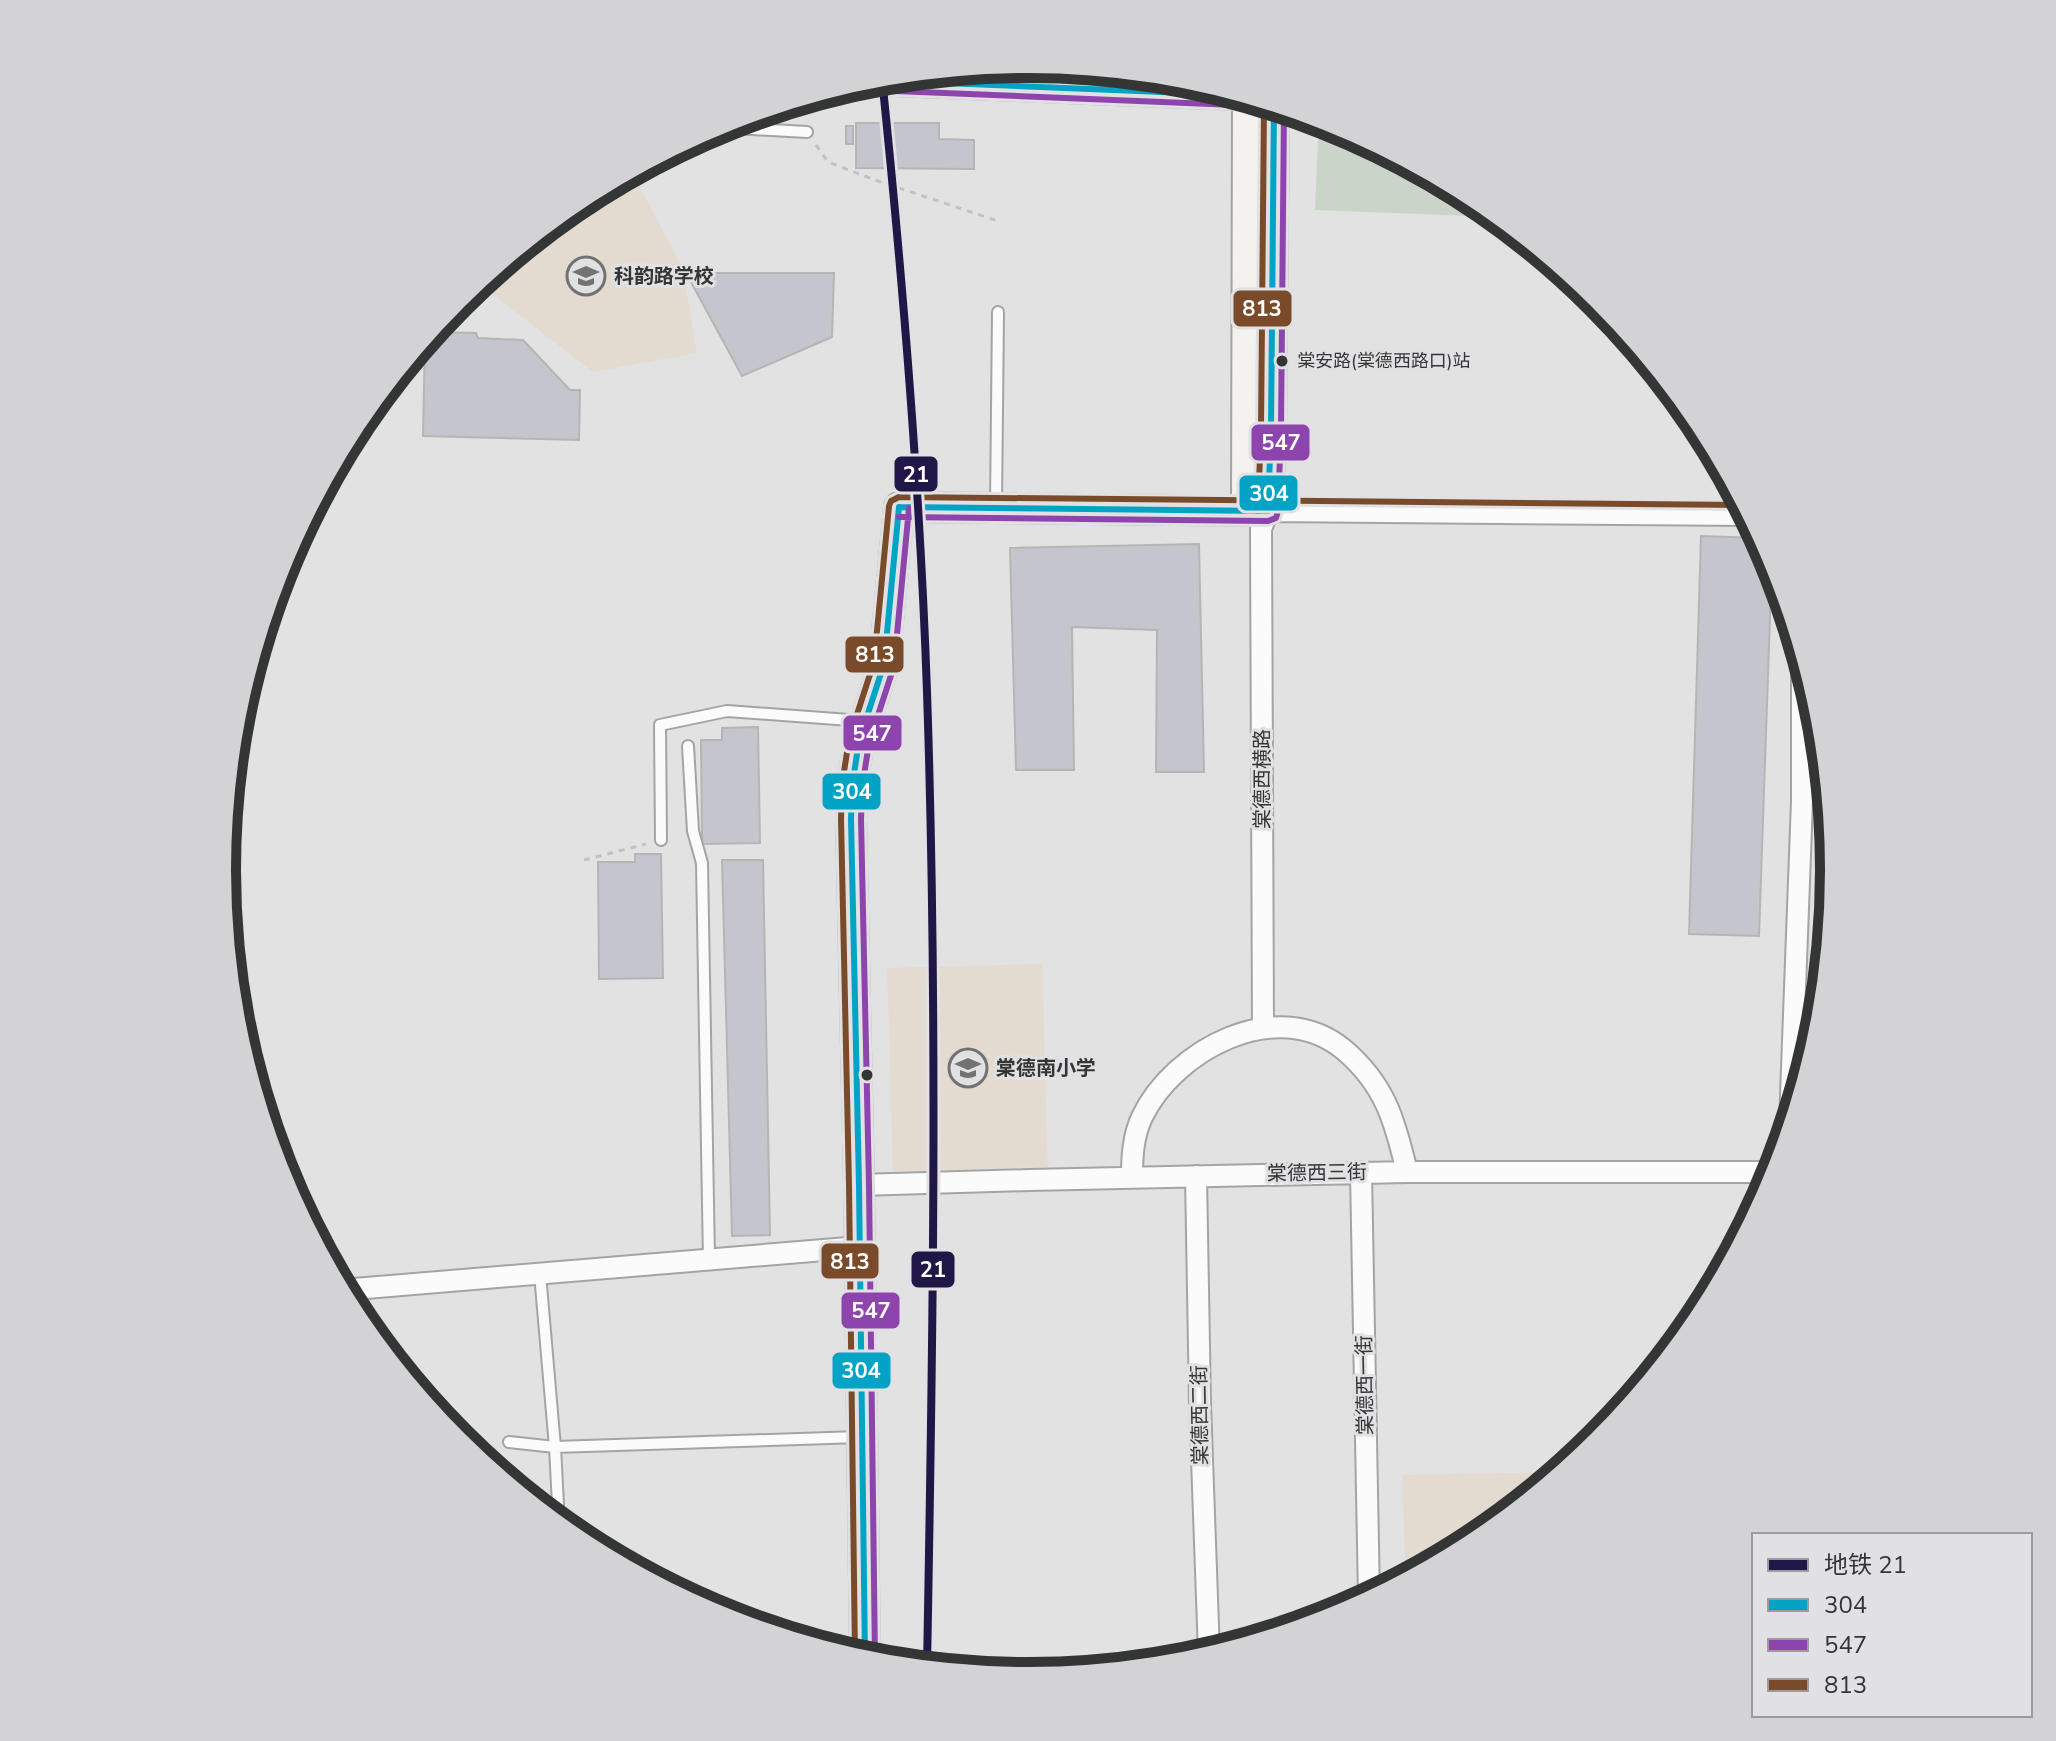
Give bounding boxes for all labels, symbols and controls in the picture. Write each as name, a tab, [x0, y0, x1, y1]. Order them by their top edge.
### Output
school or university icon: 科韵路学校	[565, 255, 607, 297]
place label: 科韵路学校	[614, 263, 714, 290]
line badge: 813	[1232, 289, 1293, 328]
text: 813	[1242, 294, 1282, 324]
place label: 棠安路(棠德西路口)站	[1297, 349, 1470, 373]
marker: 棠安路(棠德西路口)站	[1274, 353, 1290, 369]
line badge: 547	[1250, 423, 1311, 462]
text: 547	[1261, 428, 1301, 458]
line badge: 21	[893, 455, 939, 493]
text: 21	[903, 460, 929, 490]
line badge: 304	[1238, 474, 1299, 512]
text: 304	[1249, 479, 1289, 509]
line badge: 813	[844, 635, 905, 674]
text: 813	[855, 640, 895, 670]
line badge: 547	[842, 714, 903, 752]
text: 547	[852, 719, 892, 749]
street label: 棠德西横路	[1249, 729, 1276, 829]
line badge: 304	[821, 772, 882, 811]
text: 304	[832, 777, 872, 807]
school or university icon: 棠德南小学	[947, 1047, 989, 1089]
place label: 棠德南小学	[996, 1055, 1096, 1082]
unlabelled marker	[859, 1067, 875, 1083]
street label: 棠德西三街	[1267, 1159, 1367, 1187]
line badge: 813	[820, 1242, 880, 1280]
text: 813	[830, 1247, 870, 1277]
line badge: 21	[910, 1250, 956, 1289]
text: 21	[920, 1255, 946, 1285]
line badge: 547	[840, 1291, 901, 1330]
text: 547	[851, 1296, 891, 1326]
street label: 棠德西一街	[1351, 1335, 1379, 1435]
line badge: 304	[831, 1351, 892, 1390]
text: 304	[841, 1356, 881, 1386]
street label: 棠德西二街	[1186, 1365, 1214, 1465]
legend	[1752, 1533, 2032, 1717]
text: 地铁 21	[1824, 1549, 1907, 1581]
text: 304	[1824, 1589, 1867, 1621]
text: 547	[1824, 1629, 1867, 1661]
text: 813	[1824, 1669, 1867, 1701]

